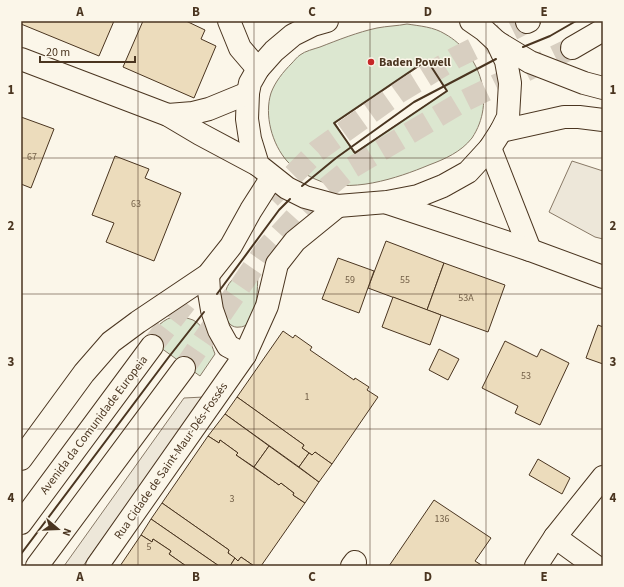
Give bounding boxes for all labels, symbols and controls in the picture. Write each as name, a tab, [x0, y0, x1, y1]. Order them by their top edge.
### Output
text: A	[75, 3, 84, 21]
text: B	[192, 3, 200, 21]
text: C	[308, 3, 316, 21]
text: D	[424, 3, 432, 21]
text: E	[540, 3, 548, 21]
scale bar	[40, 38, 135, 64]
text: 20 m	[46, 44, 70, 61]
place label: Baden Powell	[379, 54, 451, 71]
marker: Baden Powell	[366, 57, 376, 67]
text: 1	[8, 81, 15, 99]
text: 1	[610, 81, 617, 99]
house number: 67	[27, 150, 37, 164]
house number: 63	[131, 197, 141, 211]
text: 2	[8, 217, 15, 235]
text: 2	[610, 217, 617, 235]
house number: 59	[345, 273, 355, 287]
house number: 55	[400, 273, 410, 287]
house number: 53A	[458, 291, 474, 305]
street label: Avenida da Comunidade Europeia	[36, 352, 152, 498]
text: 3	[8, 353, 15, 371]
text: 3	[610, 353, 617, 371]
house number: 53	[521, 369, 531, 383]
street label: Rua Cidade de Saint-Maur-Dés-Fossés	[110, 379, 232, 543]
house number: 1	[305, 390, 310, 404]
text: 4	[8, 489, 15, 507]
text: 4	[610, 489, 617, 507]
house number: 3	[230, 492, 235, 506]
north arrow	[38, 509, 78, 549]
house number: 136	[435, 512, 449, 526]
text: N	[59, 526, 75, 538]
house number: 5	[147, 540, 152, 554]
text: A	[75, 568, 84, 586]
text: B	[192, 568, 200, 586]
text: C	[308, 568, 316, 586]
text: D	[424, 568, 432, 586]
text: E	[540, 568, 548, 586]

